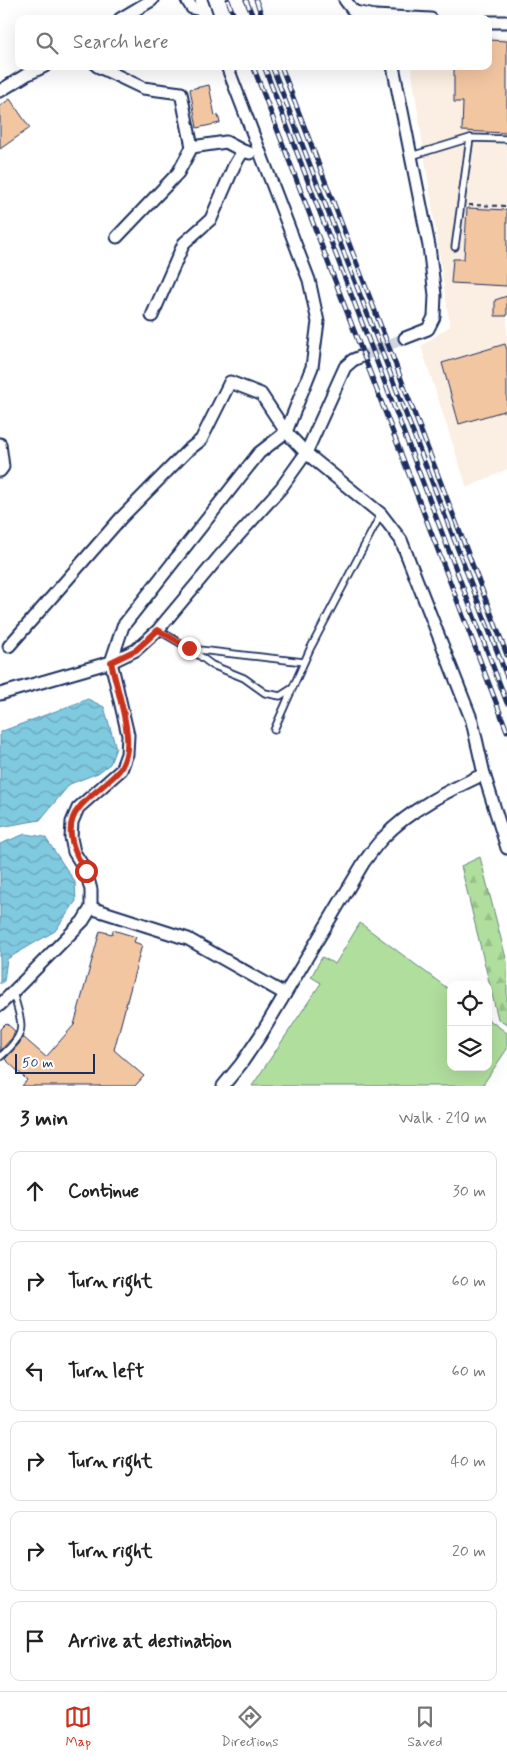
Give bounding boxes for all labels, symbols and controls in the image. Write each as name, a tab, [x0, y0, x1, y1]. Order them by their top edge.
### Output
search box	[15, 15, 492, 70]
icon: search	[33, 29, 61, 57]
text: Search here	[73, 30, 169, 55]
route end	[178, 637, 201, 660]
route start	[75, 860, 98, 883]
map controls	[447, 981, 492, 1071]
button: locate	[447, 981, 492, 1026]
button: layers	[447, 1026, 492, 1071]
scale bar	[15, 1051, 95, 1074]
text: 50 m	[22, 1054, 53, 1072]
text: 3 min	[20, 1105, 68, 1133]
text: Walk · 210 m	[399, 1108, 487, 1129]
icon: ahead	[21, 1177, 49, 1205]
text: Continue	[68, 1179, 139, 1204]
text: 30 m	[453, 1181, 486, 1202]
icon: right	[21, 1267, 49, 1295]
text: Turn right	[68, 1269, 152, 1294]
text: 60 m	[452, 1271, 486, 1292]
icon: left	[21, 1357, 49, 1385]
text: Turn left	[68, 1359, 144, 1384]
text: 60 m	[452, 1361, 486, 1382]
icon: right	[21, 1447, 49, 1475]
text: Turn right	[68, 1449, 152, 1474]
text: 40 m	[450, 1451, 486, 1472]
icon: right	[21, 1537, 49, 1565]
text: Turn right	[68, 1539, 152, 1564]
text: 20 m	[452, 1541, 486, 1562]
icon: arrive	[21, 1627, 49, 1655]
text: Arrive at destination	[68, 1629, 232, 1654]
tab: Map	[64, 1703, 92, 1751]
tab: Directions	[221, 1703, 279, 1751]
tab: Saved	[407, 1703, 443, 1751]

